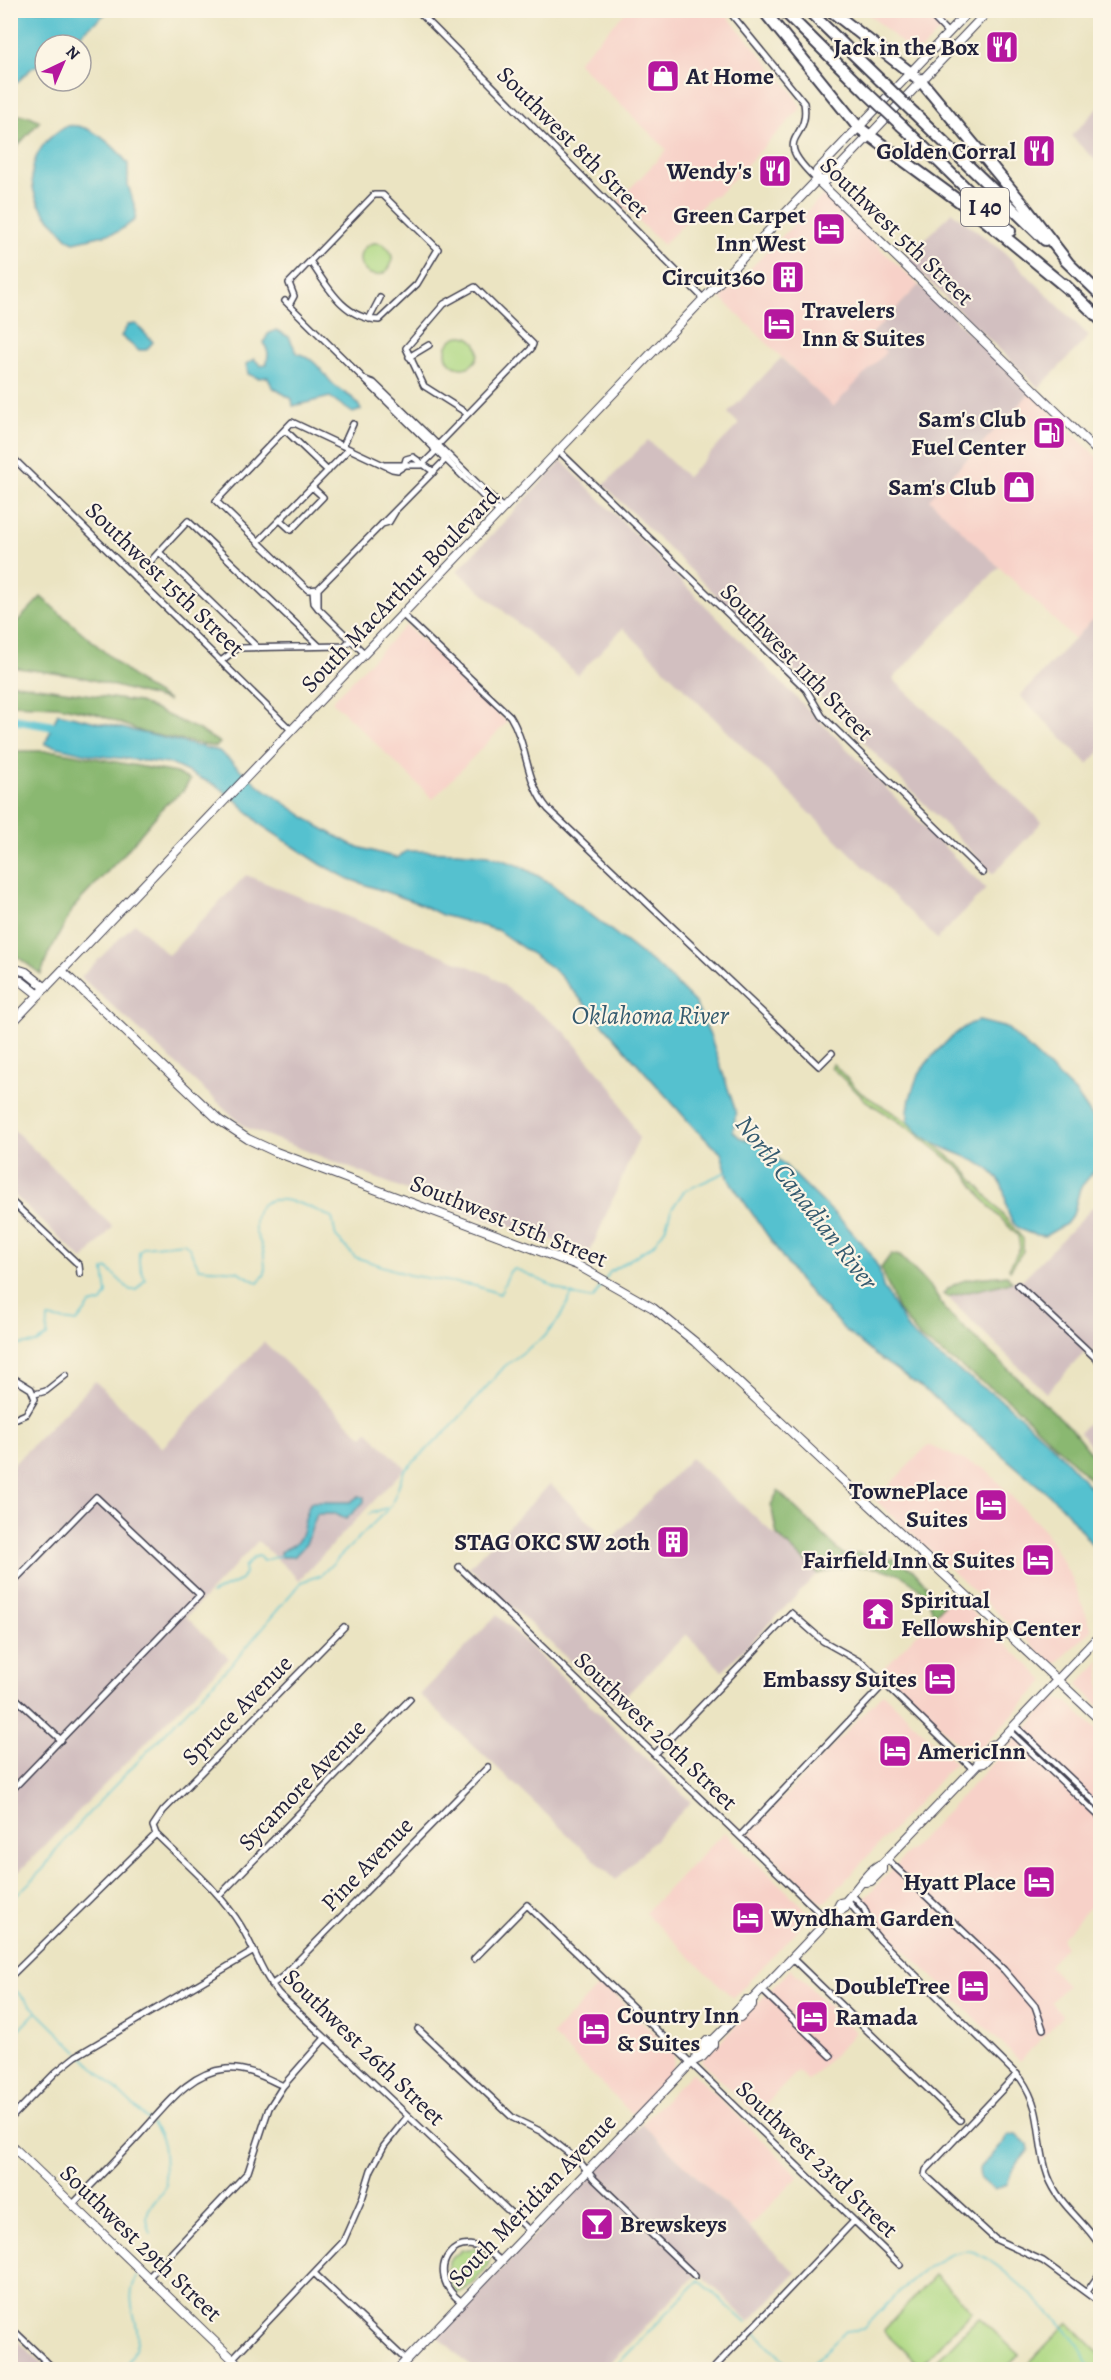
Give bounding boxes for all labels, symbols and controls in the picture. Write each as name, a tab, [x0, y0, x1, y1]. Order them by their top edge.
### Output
restaurant icon: Jack in the Box	[984, 29, 1020, 65]
place label: Jack in the Box	[833, 31, 979, 63]
north arrow	[33, 33, 93, 93]
text: N	[61, 41, 85, 65]
shop icon: At Home	[645, 58, 681, 94]
street label: Southwest 8th Street	[490, 59, 656, 225]
place label: At Home	[685, 60, 774, 92]
restaurant icon: Golden Corral	[1021, 133, 1057, 169]
place label: Golden Corral	[876, 135, 1017, 167]
street label: Southwest 5th Street	[813, 149, 981, 313]
restaurant icon: Wendy's	[757, 153, 793, 189]
place label: Wendy's	[666, 155, 752, 187]
road number: I 40	[961, 188, 1009, 226]
place label: Green Carpet Inn West	[673, 199, 806, 259]
hotel icon: Green Carpet Inn West	[811, 211, 847, 247]
building icon: Circuit360	[770, 259, 806, 295]
place label: Circuit360	[662, 261, 765, 293]
place label: Travelers Inn & Suites	[802, 294, 925, 354]
hotel icon: Travelers Inn & Suites	[761, 306, 797, 342]
place label: Sam's Club Fuel Center	[911, 403, 1026, 463]
fuel station icon: Sam's Club Fuel Center	[1031, 415, 1067, 451]
shop icon: Sam's Club	[1001, 469, 1037, 505]
place label: Sam's Club	[888, 471, 996, 503]
street label: South MacArthur Boulevard	[294, 480, 507, 699]
street label: Southwest 15th Street	[78, 495, 252, 664]
street label: Southwest 11th Street	[713, 576, 881, 748]
water label: Oklahoma River	[572, 998, 729, 1033]
water label: North Canadian River	[727, 1108, 886, 1298]
street label: Southwest 15th Street	[406, 1167, 612, 1275]
place label: TownePlace Suites	[849, 1475, 968, 1535]
hotel icon: TownePlace Suites	[973, 1487, 1009, 1523]
building icon: STAG OKC SW 20th	[655, 1524, 691, 1560]
place label: STAG OKC SW 20th	[454, 1526, 650, 1558]
hotel icon: Fairfield Inn & Suites	[1020, 1542, 1056, 1578]
place label: Fairfield Inn & Suites	[802, 1544, 1015, 1576]
place label: Spiritual Fellowship Center	[901, 1584, 1081, 1644]
temple icon: Spiritual Fellowship Center	[860, 1596, 896, 1632]
street label: Southwest 20th Street	[567, 1645, 745, 1818]
street label: Spruce Avenue	[175, 1648, 299, 1772]
hotel icon: Embassy Suites	[922, 1661, 958, 1697]
place label: Embassy Suites	[762, 1663, 917, 1695]
street label: Sycamore Avenue	[231, 1712, 373, 1858]
hotel icon: AmericInn	[877, 1733, 913, 1769]
place label: AmericInn	[917, 1735, 1026, 1767]
street label: Pine Avenue	[314, 1810, 420, 1918]
hotel icon: Hyatt Place	[1021, 1864, 1057, 1900]
place label: Hyatt Place	[903, 1866, 1016, 1898]
hotel icon: Wyndham Garden	[730, 1900, 766, 1936]
place label: Wyndham Garden	[770, 1902, 955, 1934]
street label: Southwest 26th Street	[276, 1961, 452, 2133]
hotel icon: DoubleTree	[955, 1968, 991, 2004]
place label: DoubleTree	[834, 1970, 950, 2002]
place label: Country Inn & Suites	[617, 1999, 740, 2059]
hotel icon: Ramada	[794, 1999, 830, 2035]
place label: Ramada	[835, 2001, 918, 2033]
hotel icon: Country Inn & Suites	[576, 2011, 612, 2047]
street label: Southwest 23rd Street	[729, 2073, 905, 2245]
street label: South Meridian Avenue	[441, 2106, 623, 2294]
street label: Southwest 29th Street	[53, 2157, 229, 2329]
bar icon: Brewskeys	[579, 2206, 615, 2242]
place label: Brewskeys	[620, 2208, 727, 2240]

